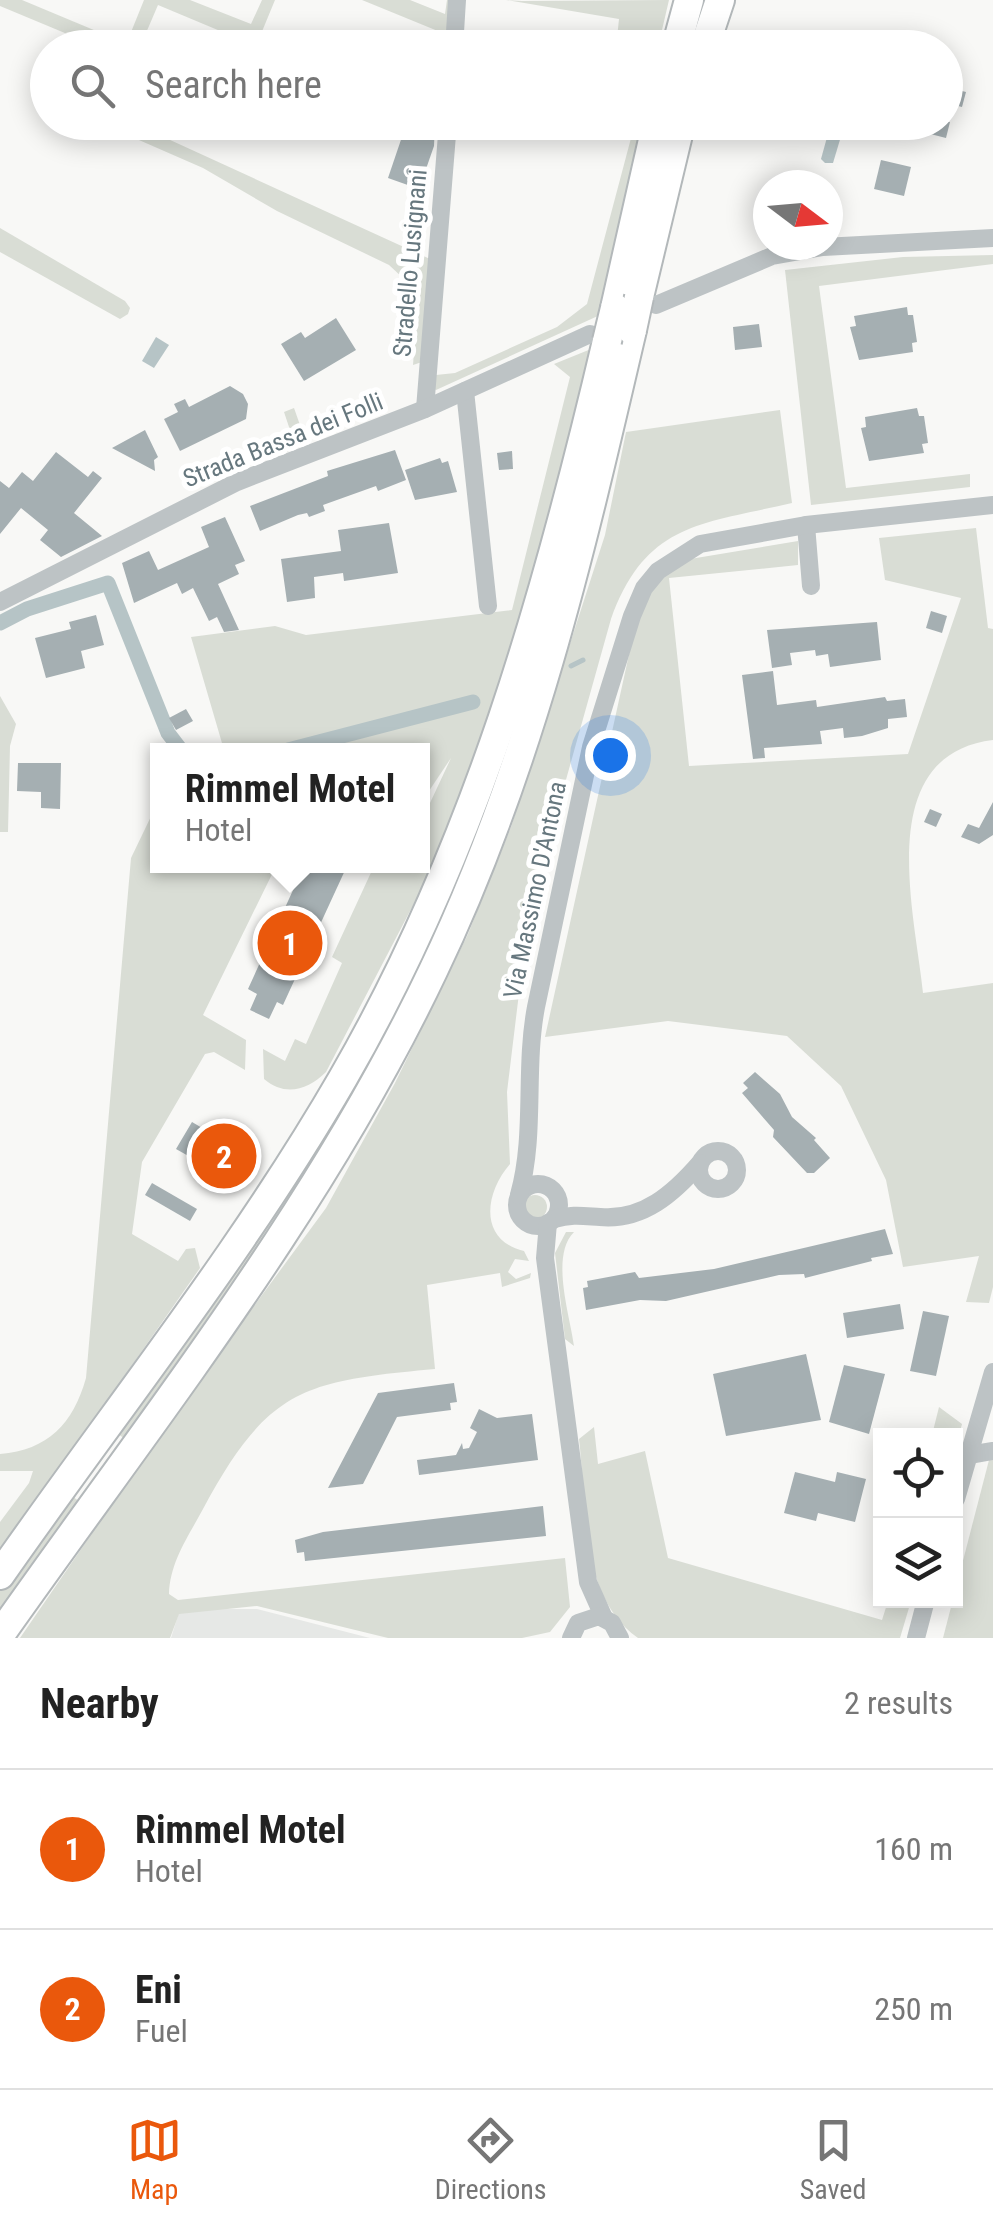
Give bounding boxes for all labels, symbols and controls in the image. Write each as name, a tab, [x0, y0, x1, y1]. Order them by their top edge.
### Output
search box	[30, 30, 963, 140]
icon: search	[65, 58, 120, 113]
text: Search here	[145, 63, 322, 107]
street label: Stradello Lusignani	[387, 168, 433, 358]
north arrow	[753, 170, 843, 260]
street label: Strada Bassa dei Folli	[179, 387, 387, 493]
your location	[585, 730, 636, 781]
popup	[150, 743, 430, 873]
text: Rimmel Motel	[185, 767, 395, 811]
street label: Via Massimo D'Antona	[498, 779, 572, 1001]
text: Hotel	[185, 811, 252, 849]
pin: 1	[258, 906, 322, 980]
pin: 2	[192, 1118, 256, 1194]
map controls	[873, 1428, 963, 1608]
button: locate	[873, 1428, 963, 1518]
button: layers	[873, 1518, 963, 1608]
text: Nearby	[40, 1679, 159, 1728]
text: 2 results	[844, 1684, 953, 1722]
text: Rimmel Motel	[135, 1808, 346, 1852]
text: 1	[64, 1830, 81, 1868]
text: 160 m	[874, 1830, 953, 1868]
text: Hotel	[135, 1852, 203, 1890]
text: Eni	[135, 1968, 182, 2012]
text: 2	[64, 1990, 81, 2028]
text: 250 m	[874, 1990, 953, 2028]
text: Fuel	[135, 2012, 188, 2050]
tab: Map	[127, 2113, 182, 2206]
tab: Directions	[435, 2113, 547, 2206]
tab: Saved	[800, 2113, 866, 2206]

